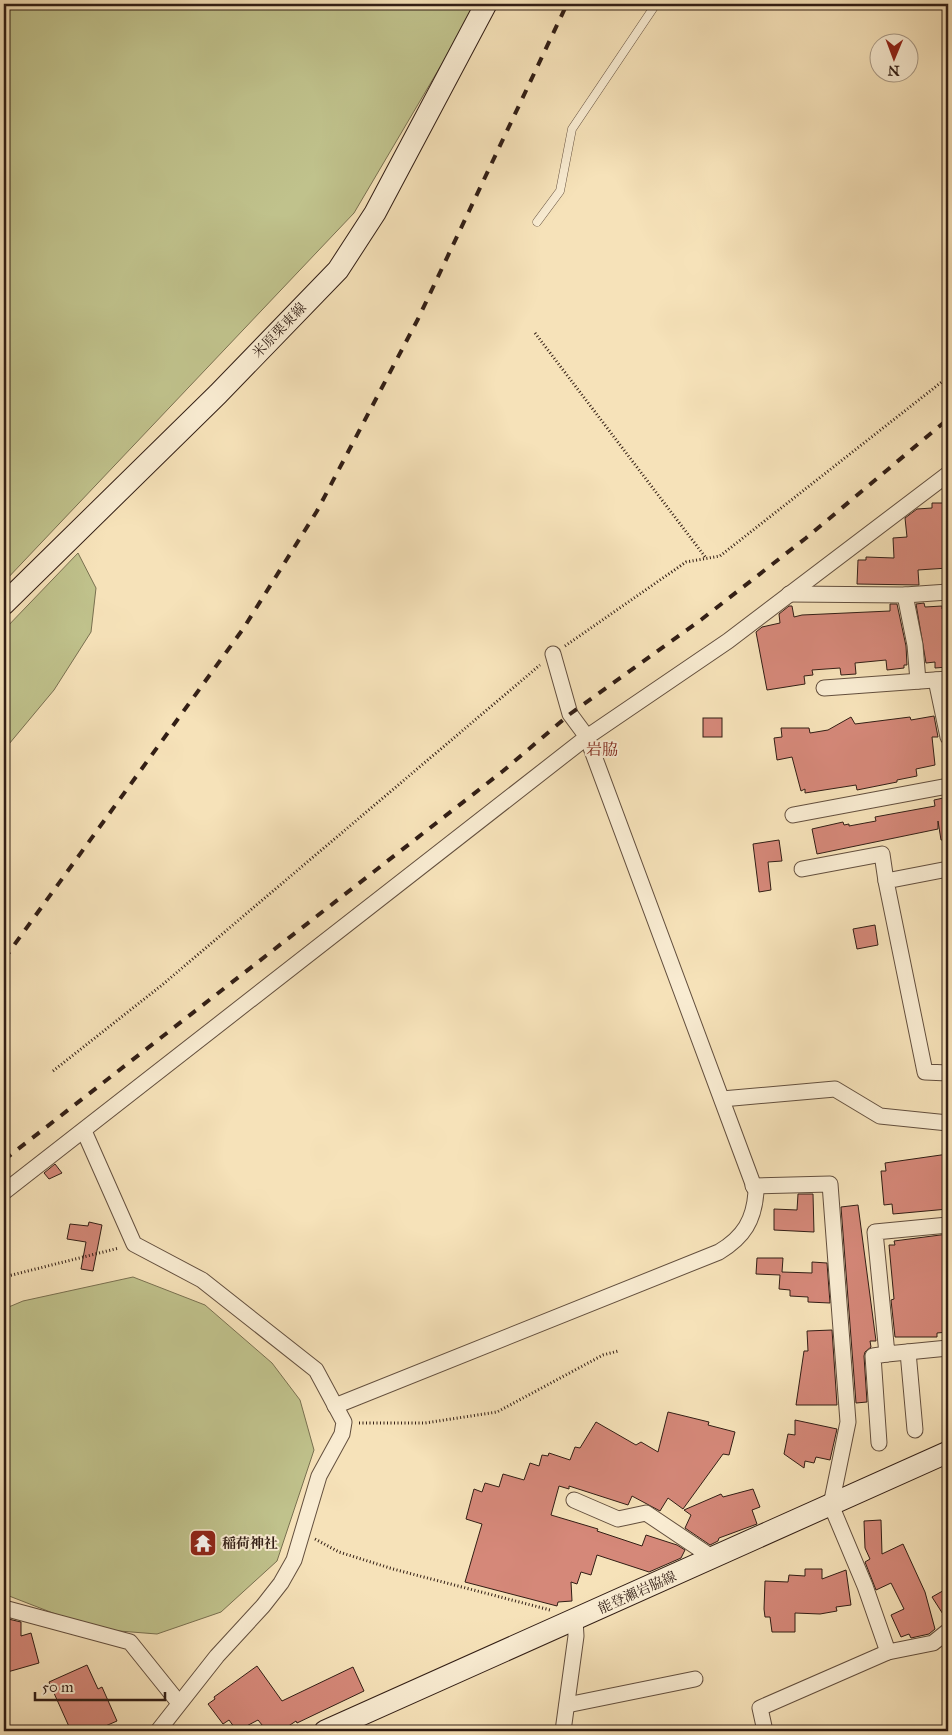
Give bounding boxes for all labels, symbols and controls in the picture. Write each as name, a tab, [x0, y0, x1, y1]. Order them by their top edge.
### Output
north arrow	[870, 32, 920, 82]
text: N	[888, 62, 900, 79]
street label: 米原栗東線	[249, 299, 310, 361]
district label: 岩脇	[586, 740, 618, 759]
temple icon: 稲荷神社	[188, 1528, 218, 1558]
place label: 稲荷神社	[222, 1535, 278, 1552]
street label: 能登瀬岩脇線	[595, 1568, 679, 1617]
scale bar	[35, 1670, 165, 1702]
text: 50 m	[42, 1678, 74, 1696]

